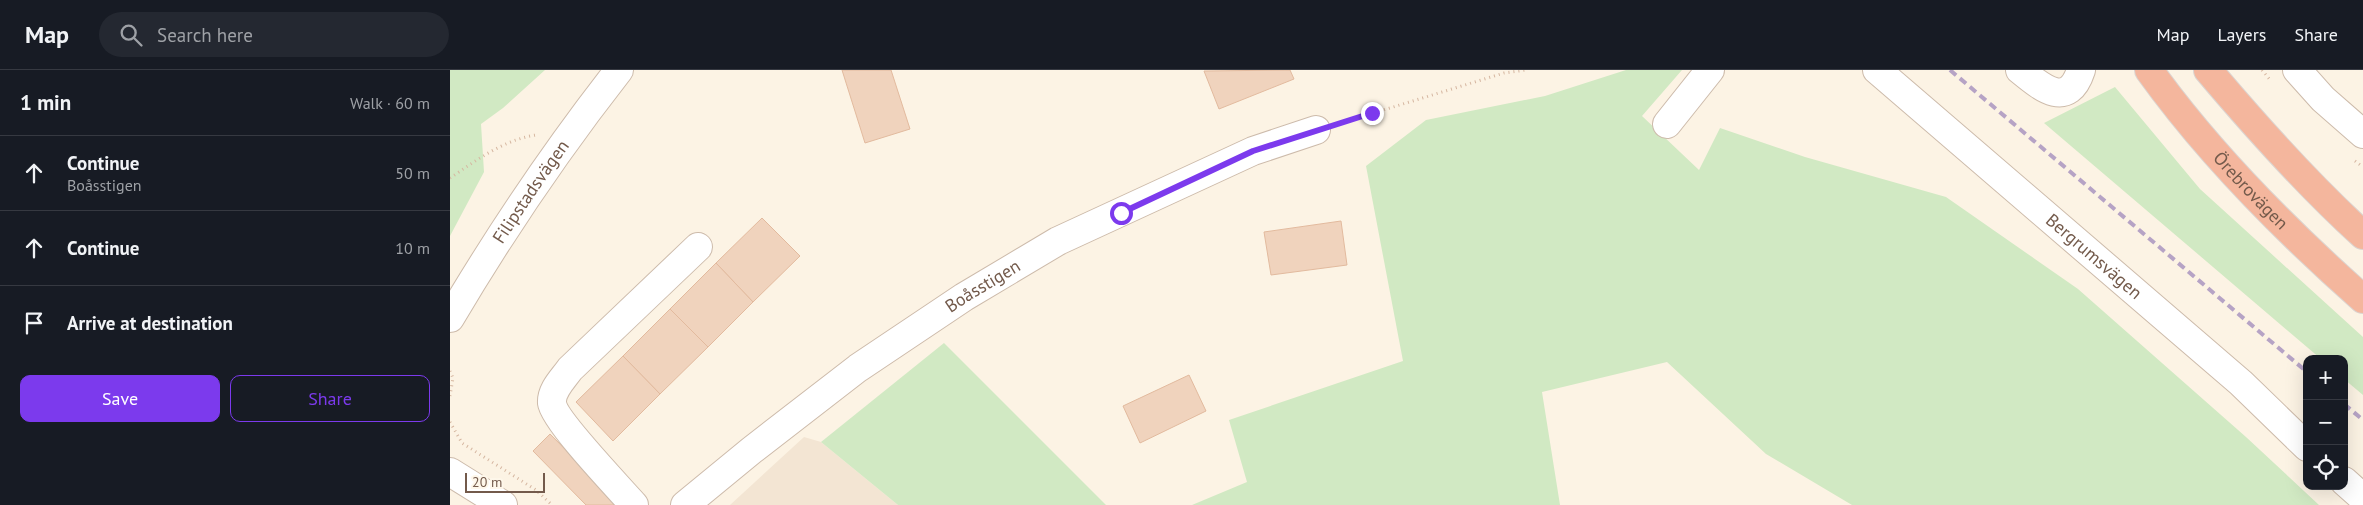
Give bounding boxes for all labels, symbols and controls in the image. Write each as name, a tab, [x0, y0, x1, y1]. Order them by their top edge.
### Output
search box	[99, 12, 449, 57]
text: Map	[25, 19, 69, 50]
icon: search	[117, 21, 145, 49]
text: Search here	[157, 23, 253, 47]
text: Map	[2157, 23, 2189, 46]
text: Layers	[2217, 23, 2266, 46]
text: Share	[2294, 23, 2338, 46]
text: 1 min	[20, 89, 71, 116]
text: Walk · 60 m	[350, 93, 430, 113]
route end	[1361, 102, 1384, 125]
street label: Filipstadsvägen	[487, 135, 574, 247]
street label: Örebrovägen	[2208, 147, 2293, 234]
text: Continue	[67, 151, 139, 175]
icon: ahead	[20, 159, 48, 187]
text: 50 m	[395, 163, 430, 183]
text: Boåsstigen	[67, 175, 142, 195]
route start	[1110, 202, 1133, 225]
street label: Bergrumsvägen	[2041, 208, 2147, 304]
icon: ahead	[20, 234, 48, 262]
text: Continue	[67, 236, 139, 260]
text: 10 m	[395, 238, 430, 258]
street label: Boåsstigen	[941, 254, 1024, 317]
icon: arrive	[20, 309, 48, 337]
text: Arrive at destination	[67, 311, 233, 335]
map controls	[2303, 355, 2348, 490]
button: +	[2303, 355, 2348, 400]
button: Save	[20, 375, 220, 422]
button: Share	[230, 375, 430, 422]
button: −	[2303, 400, 2348, 445]
button: locate	[2303, 445, 2348, 490]
scale bar	[465, 470, 545, 493]
text: 20 m	[472, 473, 502, 491]

